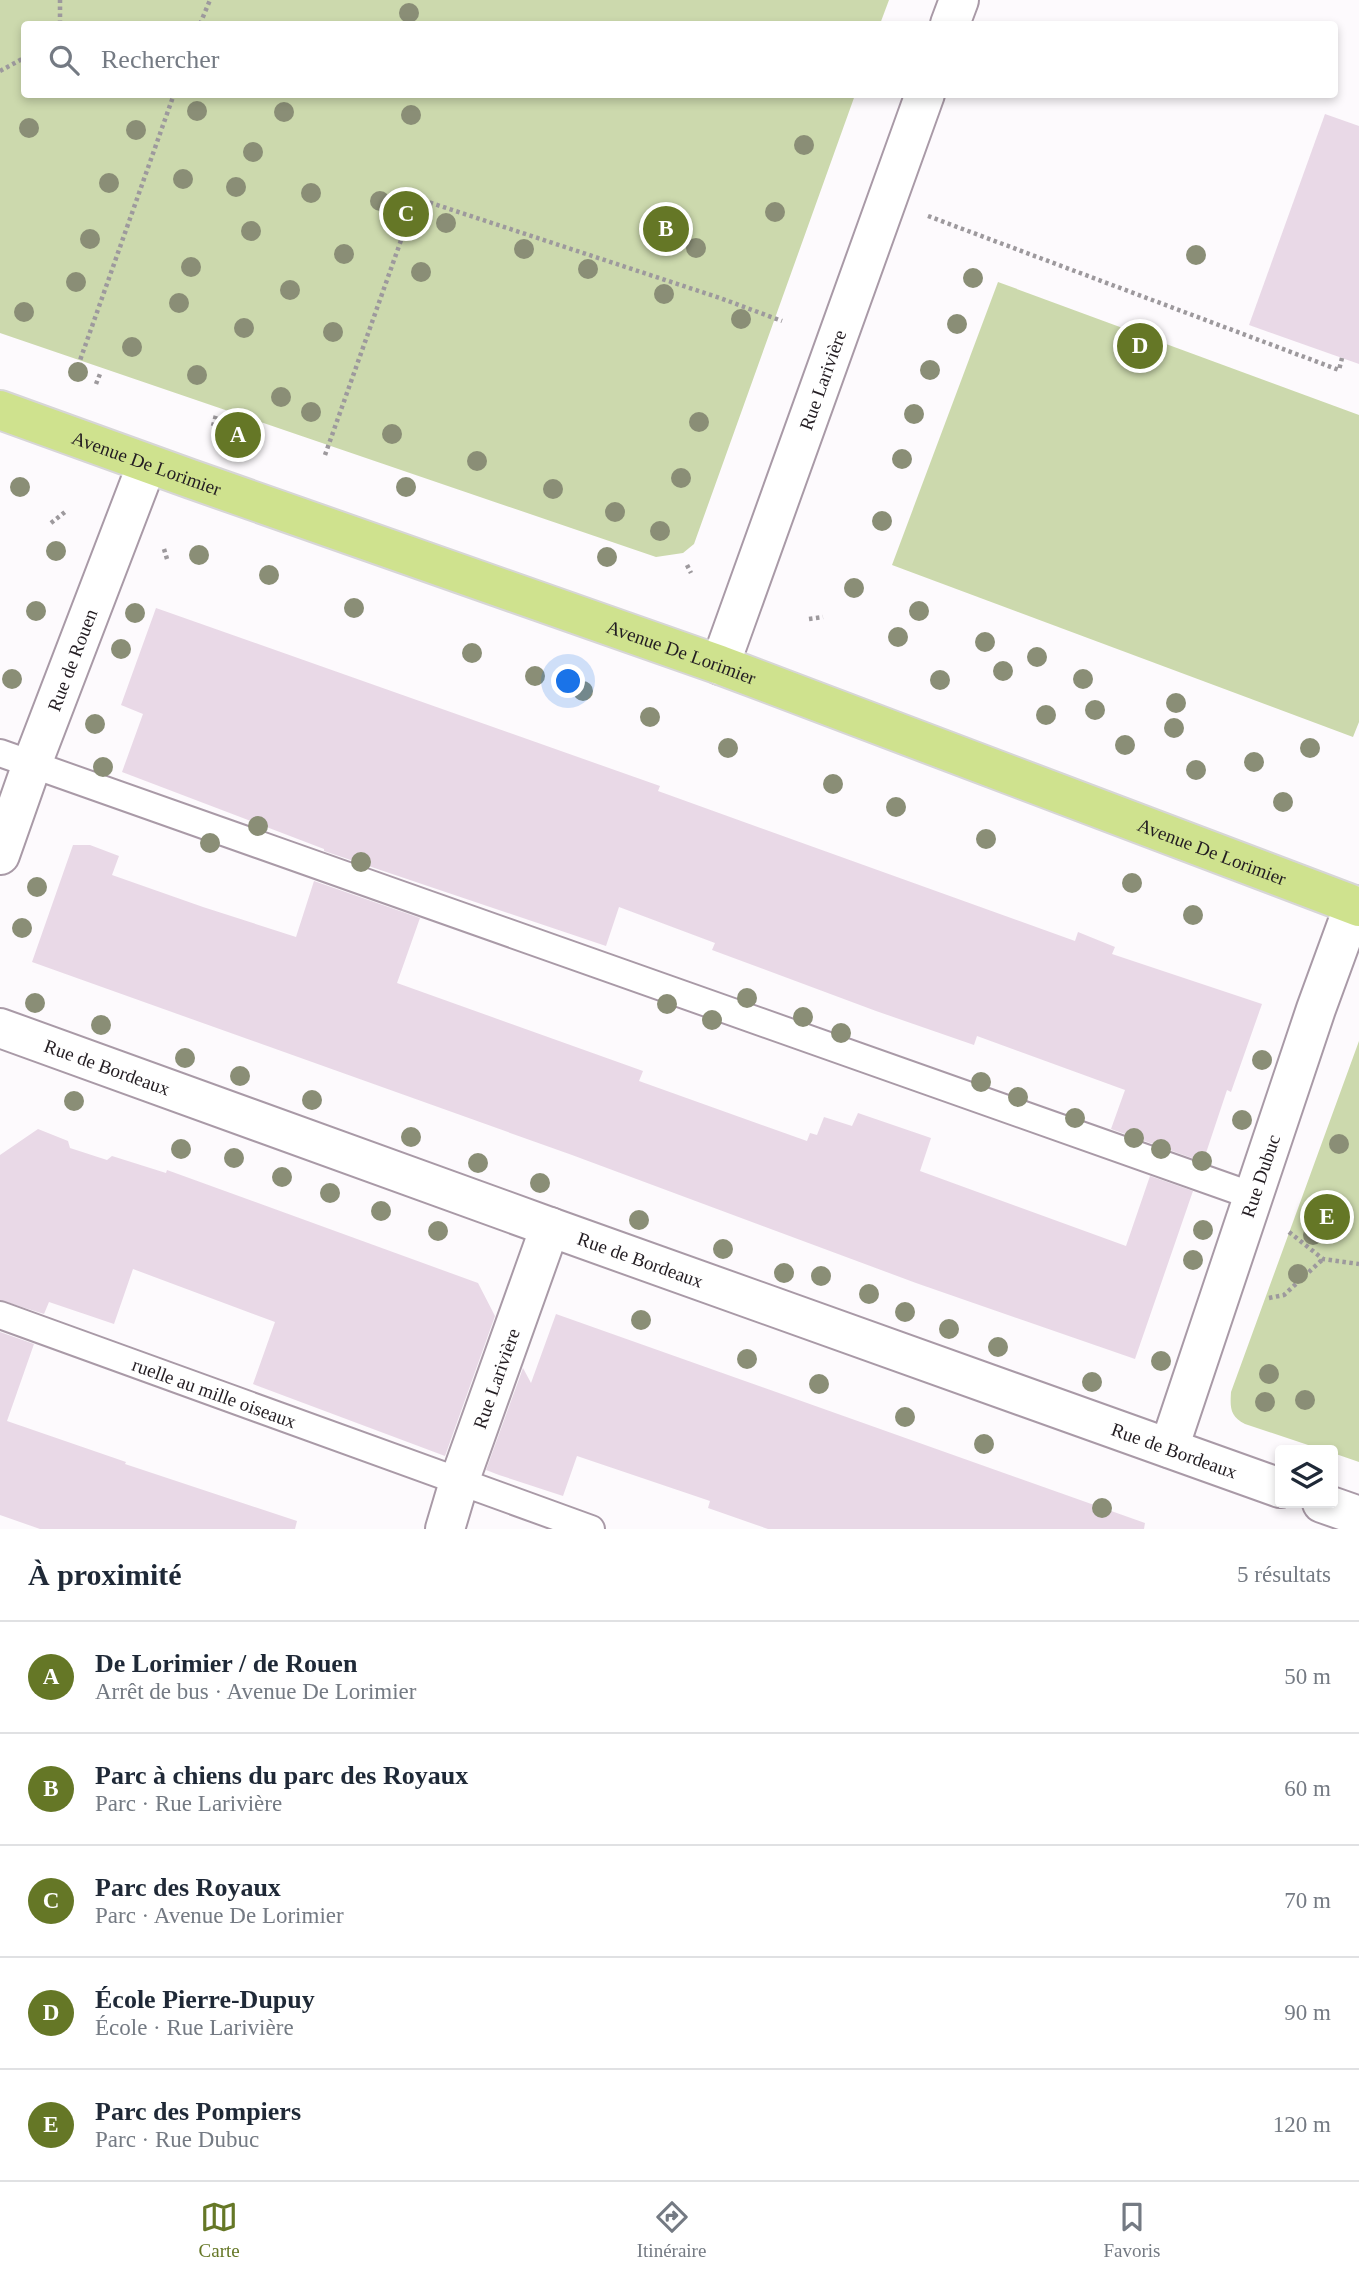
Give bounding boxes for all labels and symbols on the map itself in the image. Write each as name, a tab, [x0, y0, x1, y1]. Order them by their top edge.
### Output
pin: C	[383, 188, 429, 240]
pin: B	[643, 203, 689, 255]
pin: D	[1117, 320, 1163, 372]
street label: Rue Larivière	[795, 327, 850, 433]
pin: A	[215, 409, 261, 461]
street label: Avenue De Lorimier	[69, 426, 225, 500]
street label: Rue de Rouen	[43, 605, 101, 714]
street label: Avenue De Lorimier	[604, 616, 760, 688]
your location	[551, 664, 585, 698]
street label: Avenue De Lorimier	[1135, 814, 1290, 889]
street label: Rue de Bordeaux	[42, 1034, 173, 1099]
street label: Rue Dubuc	[1237, 1132, 1284, 1220]
pin: E	[1304, 1191, 1350, 1243]
street label: Rue de Bordeaux	[575, 1227, 707, 1292]
street label: Rue Larivière	[468, 1325, 523, 1431]
street label: ruelle au mille oiseaux	[130, 1353, 300, 1432]
street label: Rue de Bordeaux	[1109, 1418, 1241, 1483]

